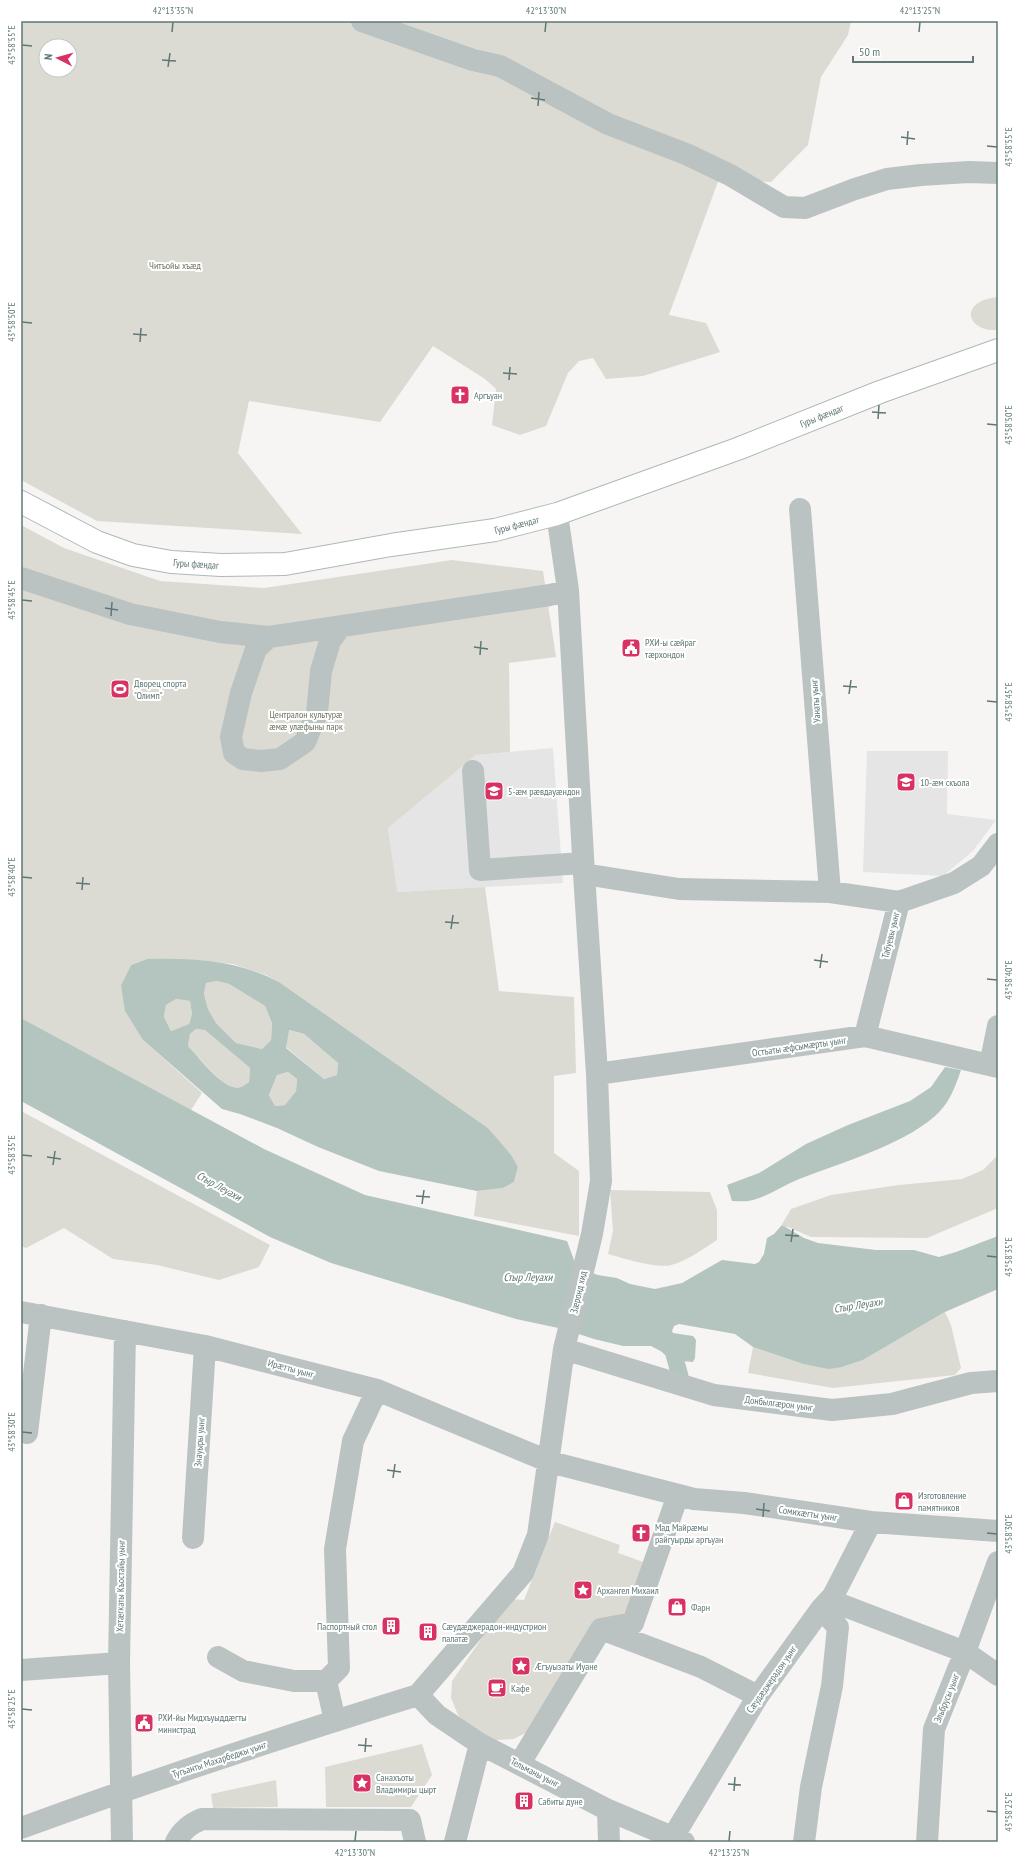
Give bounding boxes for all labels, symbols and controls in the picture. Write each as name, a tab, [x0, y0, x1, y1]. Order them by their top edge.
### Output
text: 42°13'35"N	[153, 4, 193, 17]
text: 42°13'30"N	[526, 4, 566, 17]
text: 42°13'25"N	[900, 4, 940, 17]
text: 43°58'55"E	[5, 25, 18, 65]
north arrow	[38, 38, 78, 78]
scale bar	[853, 38, 973, 64]
text: 50 m	[859, 44, 880, 59]
text: N	[41, 53, 55, 61]
text: 43°58'55"E	[1002, 127, 1015, 167]
park label: Читъойы хъæд	[149, 259, 202, 272]
text: 43°58'50"E	[5, 302, 18, 342]
church icon: Аргъуан	[449, 384, 471, 406]
place label: Аргъуан	[474, 389, 502, 402]
street label: Гуры фӕндаг	[798, 401, 845, 430]
text: 43°58'50"E	[1002, 405, 1015, 445]
street label: Гуры фӕндаг	[493, 513, 541, 537]
street label: Гуры фӕндаг	[173, 556, 219, 572]
text: 43°58'45"E	[5, 580, 18, 620]
place label: РХИ-ы сæйраг тæрхондон	[645, 636, 696, 661]
public building icon: РХИ-ы сæйраг тæрхондон	[620, 637, 642, 659]
place label: Дворец спорта "Олимп"	[134, 677, 186, 702]
sports icon: Дворец спорта "Олимп"	[109, 678, 131, 700]
street label: Уанаты уынг	[807, 679, 824, 723]
text: 43°58'45"E	[1002, 682, 1015, 722]
park label: Централон культурæ æмæ улæфыны парк	[269, 708, 343, 733]
school or university icon: 10-æм скъола	[895, 771, 917, 793]
place label: 10-æм скъола	[920, 776, 969, 789]
school or university icon: 5-æм рӕвдауӕндон	[483, 780, 505, 802]
place label: 5-æм рӕвдауӕндон	[508, 785, 580, 798]
text: 43°58'40"E	[5, 857, 18, 897]
street label: Табуевы уынг	[878, 910, 903, 960]
text: 43°58'40"E	[1002, 960, 1015, 1000]
street label: Остъаты æфсымæрты уынг	[751, 1033, 847, 1060]
text: 43°58'35"E	[5, 1135, 18, 1175]
water label: Стыр Леуахи	[194, 1168, 245, 1205]
text: 43°58'35"E	[1002, 1237, 1015, 1277]
street label: Зæронд хид	[567, 1269, 590, 1315]
water label: Стыр Леуахи	[504, 1270, 554, 1284]
water label: Стыр Леуахи	[833, 1294, 884, 1316]
street label: Ирæтты уынг	[267, 1356, 315, 1381]
street label: Донбылгæрон уынг	[744, 1393, 814, 1414]
text: 43°58'30"E	[5, 1412, 18, 1452]
street label: Знауыры уынг	[191, 1417, 208, 1467]
place label: Изготовление памятников	[918, 1489, 966, 1514]
shop icon: Изготовление памятников	[893, 1490, 915, 1512]
street label: Сомихæгты уынг	[778, 1503, 838, 1524]
text: 43°58'30"E	[1002, 1514, 1015, 1554]
place label: Мад Майрæмы райгуырды аргъуан	[655, 1521, 723, 1546]
church icon: Мад Майрæмы райгуырды аргъуан	[630, 1522, 652, 1544]
street label: Хетæгкаты Къостайы уынг	[113, 1540, 128, 1632]
place icon: Архангел Михаил	[572, 1579, 594, 1601]
place label: Архангел Михаил	[597, 1584, 659, 1597]
shop icon: Фарн	[666, 1596, 688, 1618]
place label: Фарн	[691, 1601, 710, 1614]
building icon: Паспортный стол	[380, 1615, 402, 1637]
place label: Паспортный стол	[317, 1620, 377, 1633]
place label: Сæудæджерадон-индустрион палатæ	[442, 1620, 546, 1645]
building icon: Сæудæджерадон-индустрион палатæ	[417, 1621, 439, 1643]
street label: Сæудæджерадон уынг	[743, 1643, 799, 1715]
place icon: Æгъуызаты Иуане	[510, 1655, 532, 1677]
place label: Æгъуызаты Иуане	[534, 1660, 598, 1673]
street label: Эльбрусы уынг	[931, 1672, 962, 1725]
cafe icon: Кафе	[486, 1677, 508, 1699]
place label: Кафе	[511, 1682, 530, 1695]
text: 43°58'25"E	[5, 1689, 18, 1729]
place label: РХИ-йы Мидхъуыддæгты министрад	[158, 1711, 247, 1736]
public building icon: РХИ-йы Мидхъуыддæгты министрад	[133, 1712, 155, 1734]
street label: Тугъанты Махарбеджы уынг	[170, 1738, 268, 1781]
street label: Тельманы уынг	[508, 1755, 561, 1790]
place label: Санахъоты Владимиры цырт	[376, 1771, 437, 1796]
place icon: Санахъоты Владимиры цырт	[351, 1772, 373, 1794]
building icon: Сабиты дуне	[513, 1790, 535, 1812]
text: 43°58'25"E	[1002, 1792, 1015, 1832]
place label: Сабиты дуне	[538, 1795, 583, 1808]
text: 42°13'30"N	[335, 1846, 375, 1859]
text: 42°13'25"N	[709, 1846, 749, 1859]

